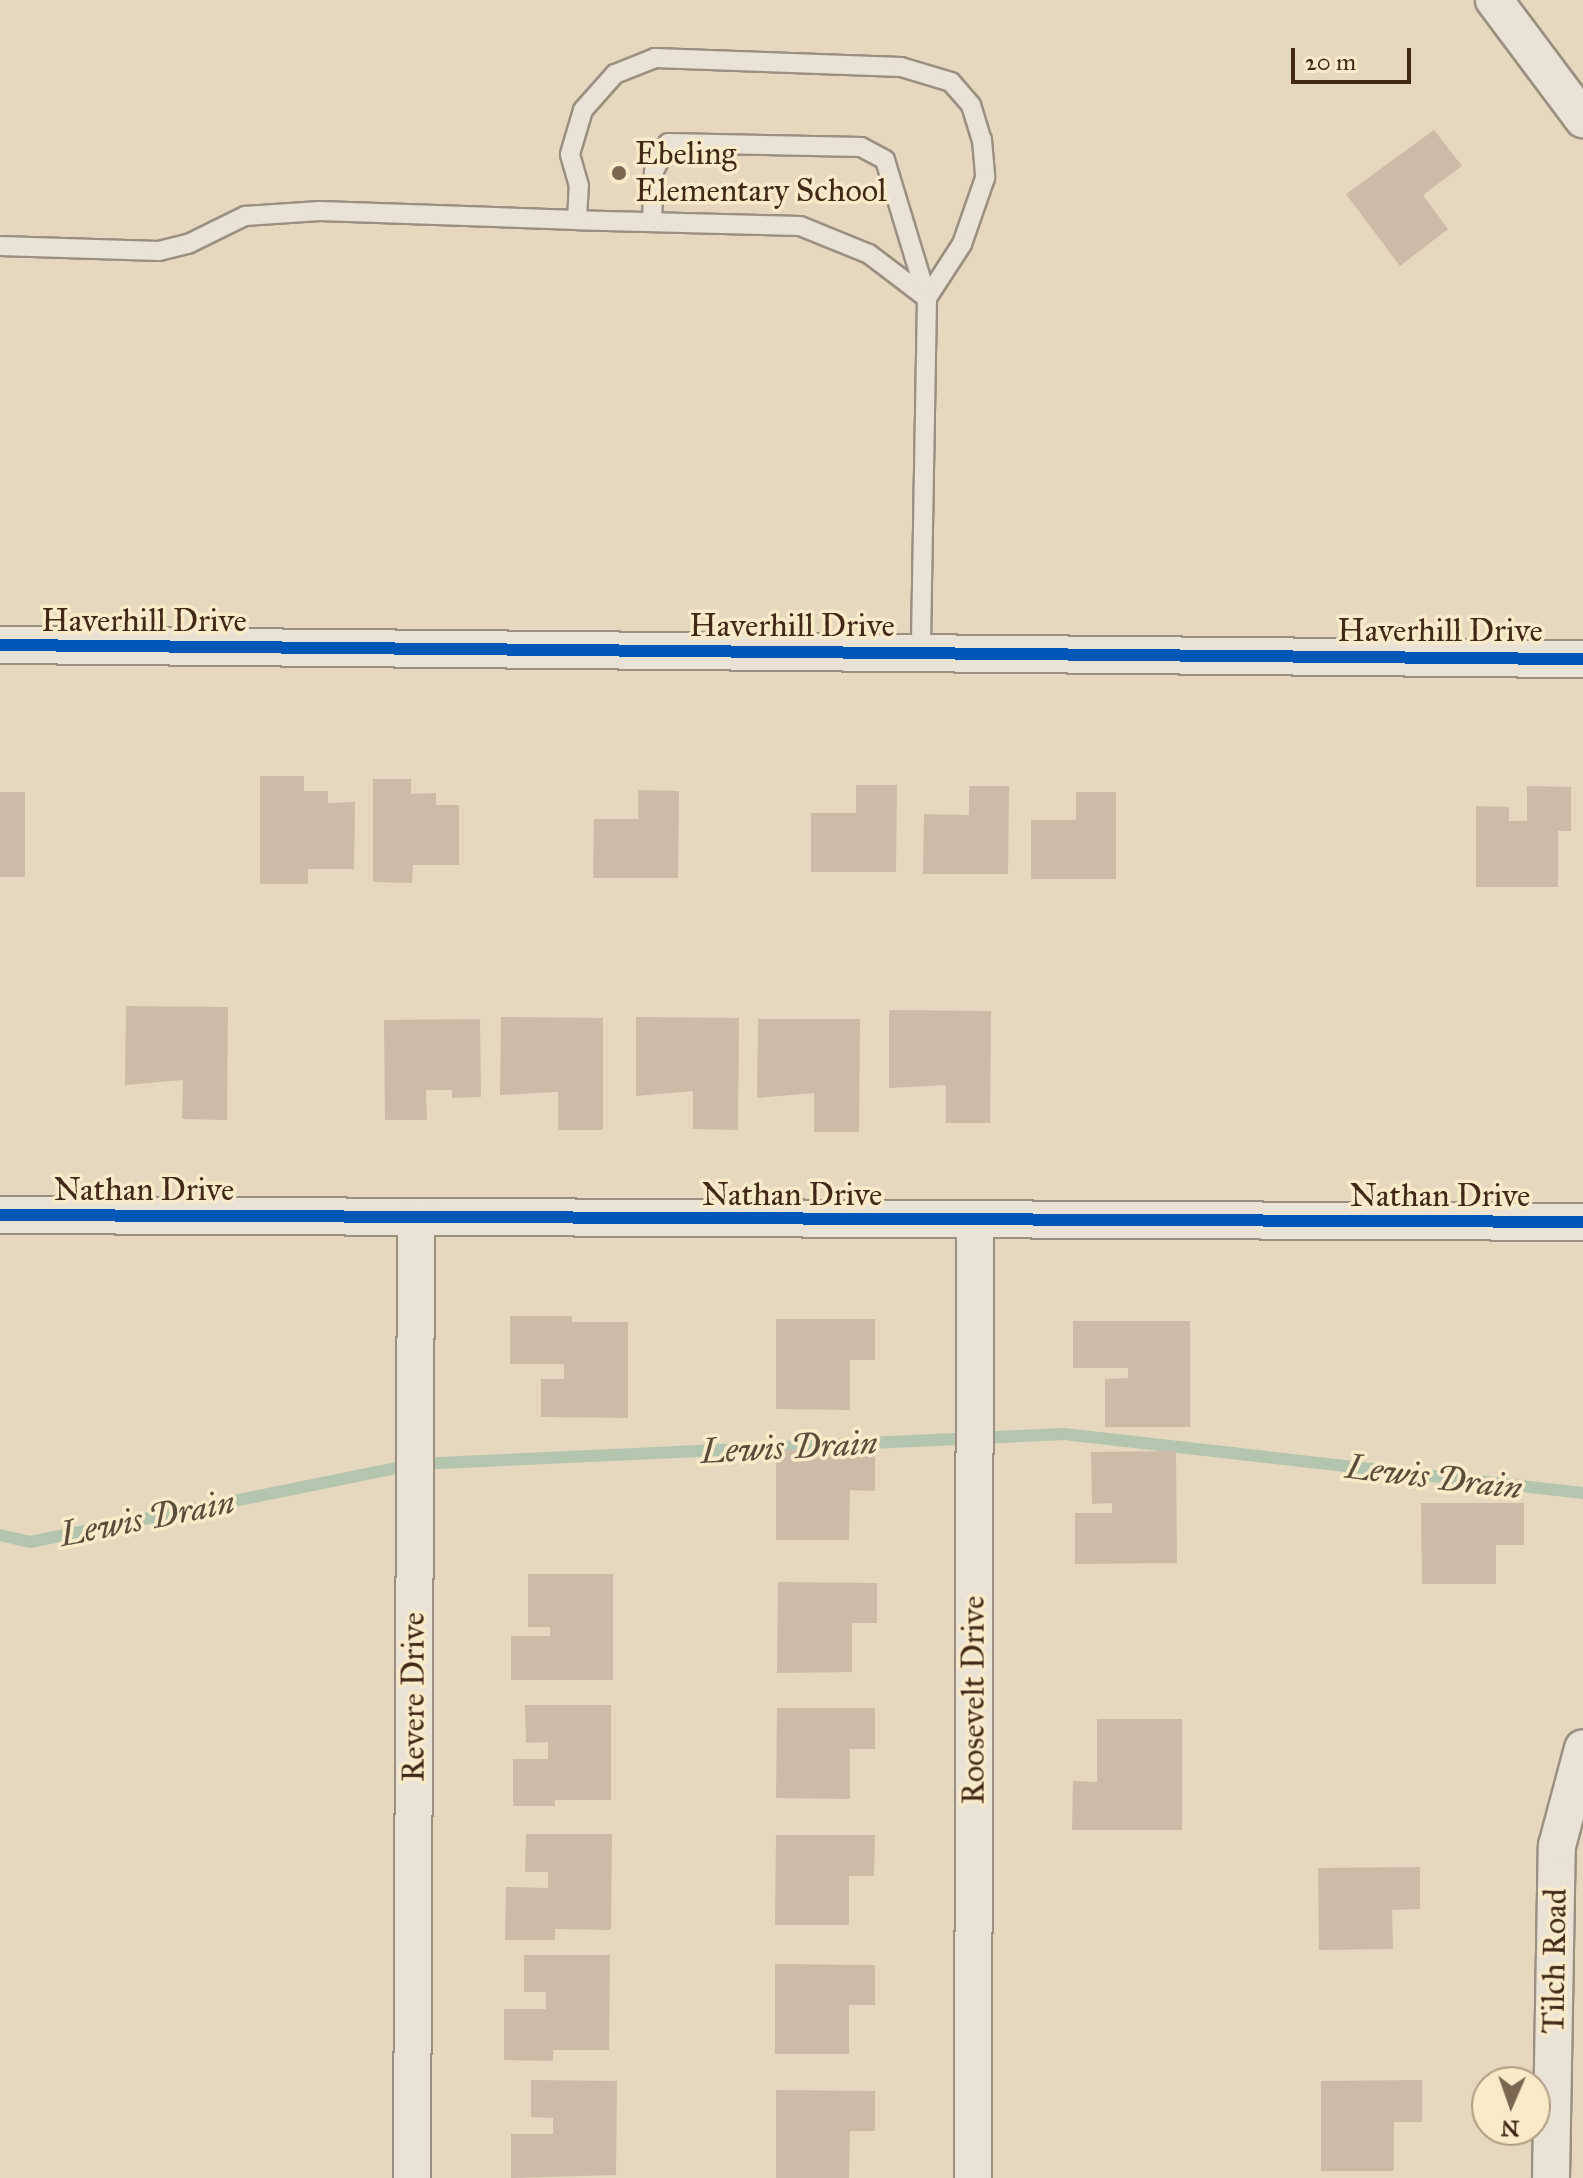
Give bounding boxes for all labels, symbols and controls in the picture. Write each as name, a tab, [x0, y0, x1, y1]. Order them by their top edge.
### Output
scale bar	[1295, 32, 1415, 82]
text: 20 m	[1305, 47, 1356, 77]
place label: Ebeling Elementary School	[635, 136, 887, 211]
marker: Ebeling Elementary School	[610, 164, 628, 182]
street label: Haverhill Drive	[41, 602, 247, 640]
street label: Haverhill Drive	[689, 607, 895, 645]
street label: Haverhill Drive	[1337, 612, 1543, 650]
street label: Nathan Drive	[54, 1171, 234, 1209]
street label: Nathan Drive	[702, 1176, 882, 1214]
street label: Nathan Drive	[1350, 1177, 1530, 1215]
water label: Lewis Drain	[699, 1422, 879, 1472]
water label: Lewis Drain	[1344, 1446, 1524, 1508]
water label: Lewis Drain	[56, 1481, 238, 1555]
street label: Roosevelt Drive	[955, 1596, 993, 1804]
street label: Revere Drive	[395, 1612, 433, 1782]
street label: Tilch Road	[1535, 1888, 1575, 2034]
north arrow	[1471, 2066, 1551, 2146]
text: N	[1500, 2115, 1520, 2142]

